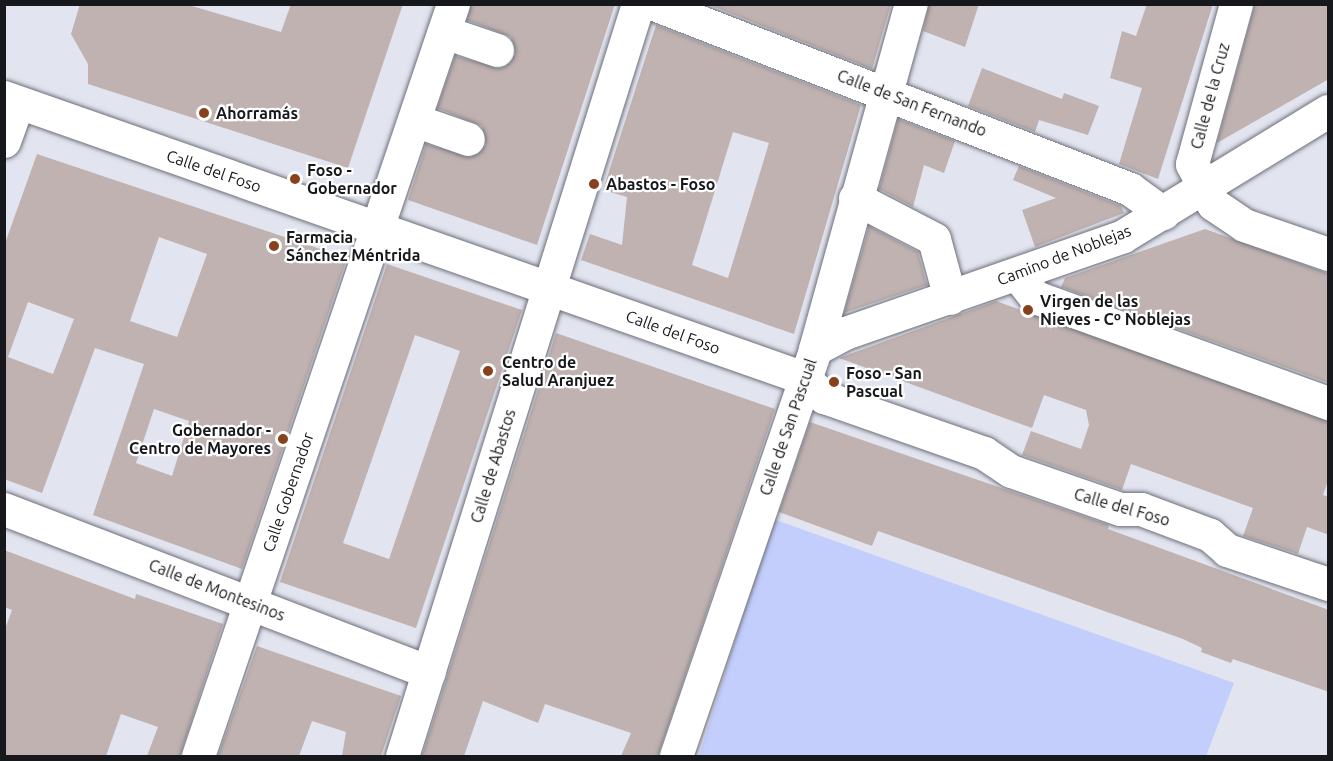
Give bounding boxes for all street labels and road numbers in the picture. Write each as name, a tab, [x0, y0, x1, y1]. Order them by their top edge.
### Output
street label: Calle de la Cruz	[1187, 41, 1233, 151]
street label: Calle de San Fernando	[834, 66, 990, 140]
street label: Calle del Foso	[164, 146, 264, 196]
street label: Camino de Noblejas	[994, 221, 1134, 289]
street label: Calle del Foso	[623, 306, 723, 358]
street label: Calle de San Pascual	[756, 356, 820, 498]
street label: Calle de Abastos	[467, 407, 519, 525]
street label: Calle Gobernador	[259, 430, 317, 554]
street label: Calle del Foso	[1072, 484, 1172, 530]
street label: Calle de Montesinos	[146, 555, 288, 625]

